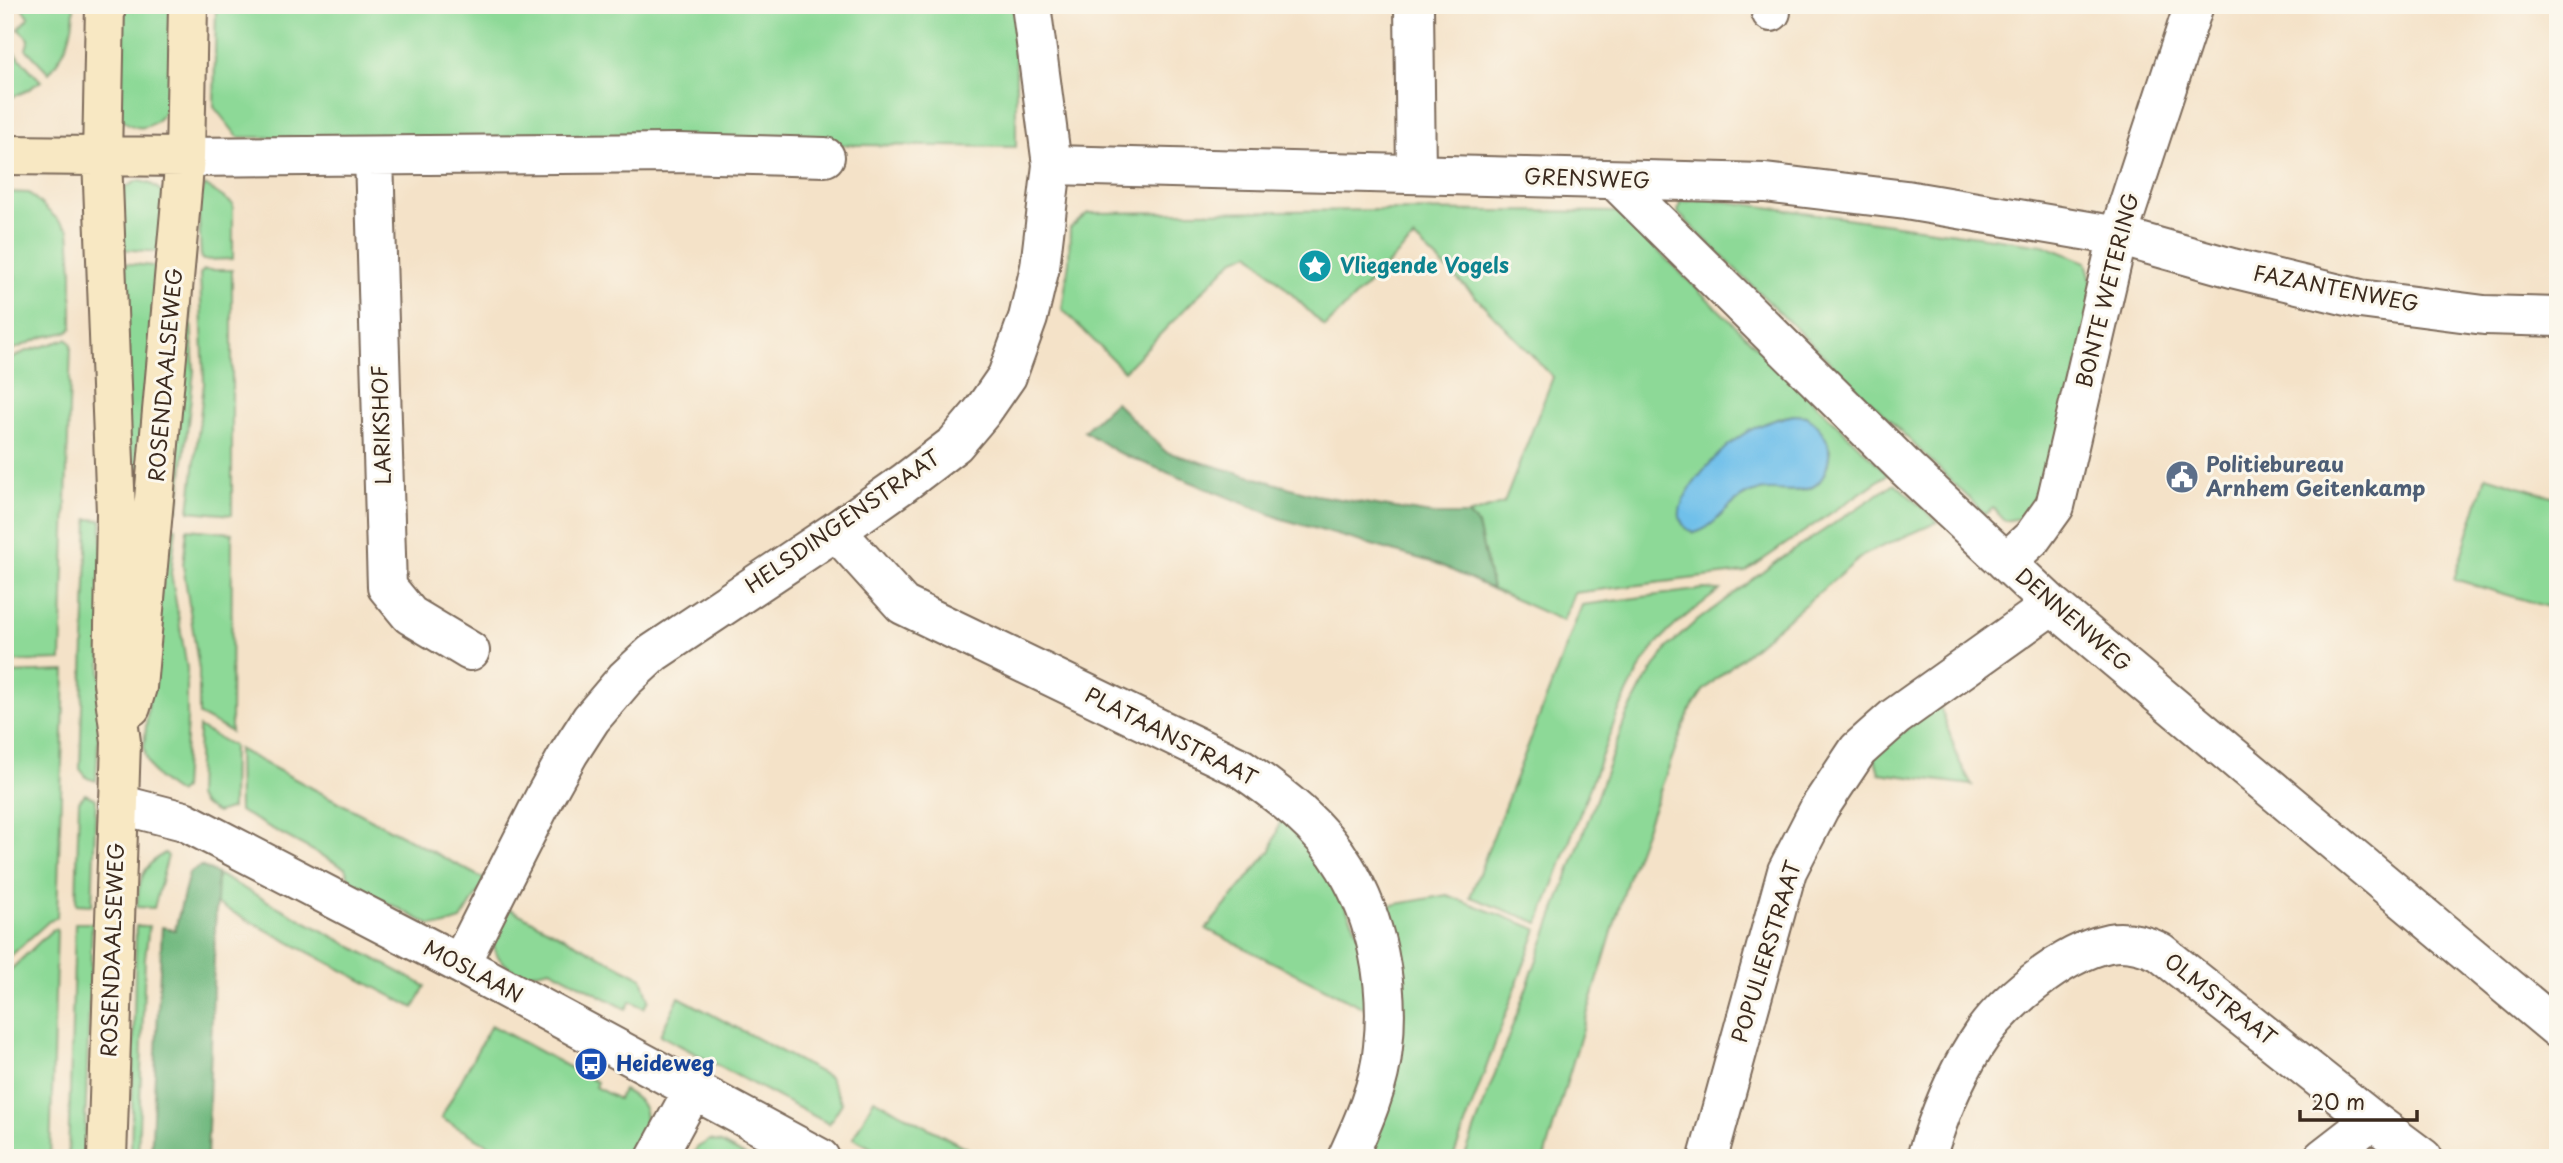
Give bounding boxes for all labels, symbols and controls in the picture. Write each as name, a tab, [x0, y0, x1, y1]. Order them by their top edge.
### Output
street label: GRENSWEG	[1524, 159, 1651, 195]
street label: BONTE WETERING	[2066, 188, 2146, 391]
place icon: Vliegende Vogels	[1296, 247, 1334, 285]
place label: Vliegende Vogels	[1340, 248, 1509, 280]
street label: FAZANTENWEG	[2251, 255, 2422, 319]
street label: ROSENDAALSEWEG	[139, 267, 189, 483]
street label: LARIKSHOF	[362, 365, 398, 485]
street label: HELSDINGENSTRAAT	[738, 440, 946, 600]
place label: Politiebureau Arnhem Geitenkamp	[2205, 447, 2425, 503]
public building icon: Politiebureau Arnhem Geitenkamp	[2163, 458, 2201, 496]
street label: DENNENWEG	[2009, 559, 2139, 678]
street label: PLATAANSTRAAT	[1080, 678, 1264, 793]
street label: ROSENDAALSEWEG	[91, 842, 131, 1058]
street label: POPULIERSTRAAT	[1722, 856, 1808, 1046]
street label: MOSLAAN	[419, 931, 529, 1010]
street label: OLMSTRAAT	[2158, 944, 2285, 1053]
bus stop icon: Heideweg	[572, 1045, 610, 1083]
place label: Heideweg	[616, 1046, 715, 1078]
scale bar	[2300, 1079, 2418, 1123]
text: 20 m	[2311, 1085, 2365, 1117]

